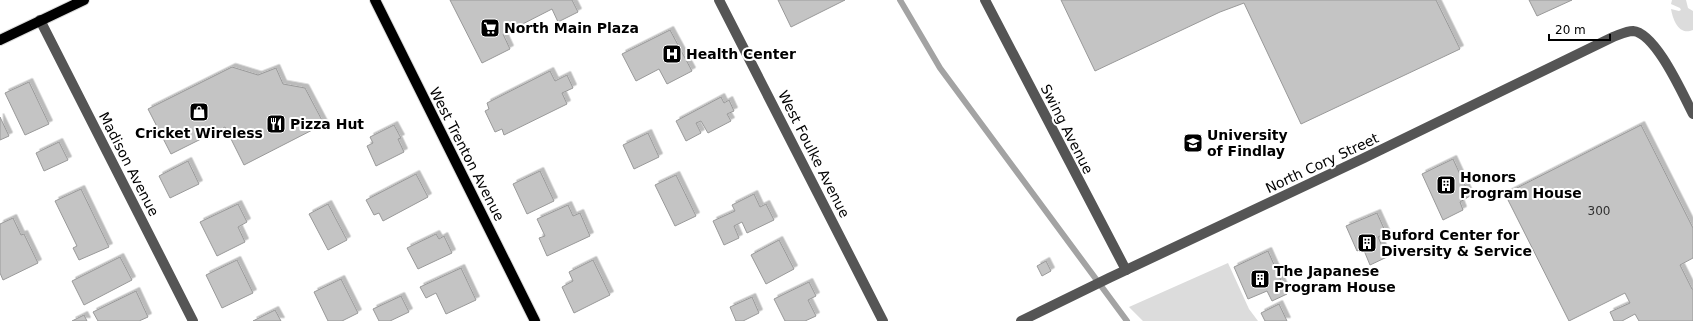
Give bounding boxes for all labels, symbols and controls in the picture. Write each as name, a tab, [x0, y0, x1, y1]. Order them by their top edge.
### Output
scale bar	[1549, 16, 1610, 42]
supermarket icon: North Main Plaza	[479, 17, 501, 39]
place label: North Main Plaza	[504, 20, 639, 36]
text: 20 m	[1555, 23, 1586, 37]
hospital icon: Health Center	[661, 43, 683, 65]
place label: Health Center	[686, 46, 796, 62]
street label: Swing Avenue	[1038, 82, 1096, 176]
street label: West Trenton Avenue	[426, 85, 508, 223]
street label: West Foulke Avenue	[775, 88, 853, 220]
shop icon: Cricket Wireless	[188, 101, 210, 123]
street label: Madison Avenue	[96, 109, 162, 219]
restaurant icon: Pizza Hut	[265, 113, 287, 135]
place label: Pizza Hut	[290, 116, 364, 132]
place label: Cricket Wireless	[135, 125, 263, 141]
place label: University of Findlay	[1207, 127, 1288, 159]
street label: North Cory Street	[1263, 130, 1382, 196]
school or university icon: University of Findlay	[1182, 132, 1204, 154]
place label: Honors Program House	[1460, 169, 1582, 201]
building icon: Honors Program House	[1435, 174, 1457, 196]
house number: 300	[1588, 204, 1610, 218]
place label: Buford Center for Diversity & Service	[1381, 227, 1532, 259]
building icon: Buford Center for Diversity & Service	[1356, 232, 1378, 254]
place label: The Japanese Program House	[1274, 263, 1396, 295]
building icon: The Japanese Program House	[1249, 268, 1271, 290]

